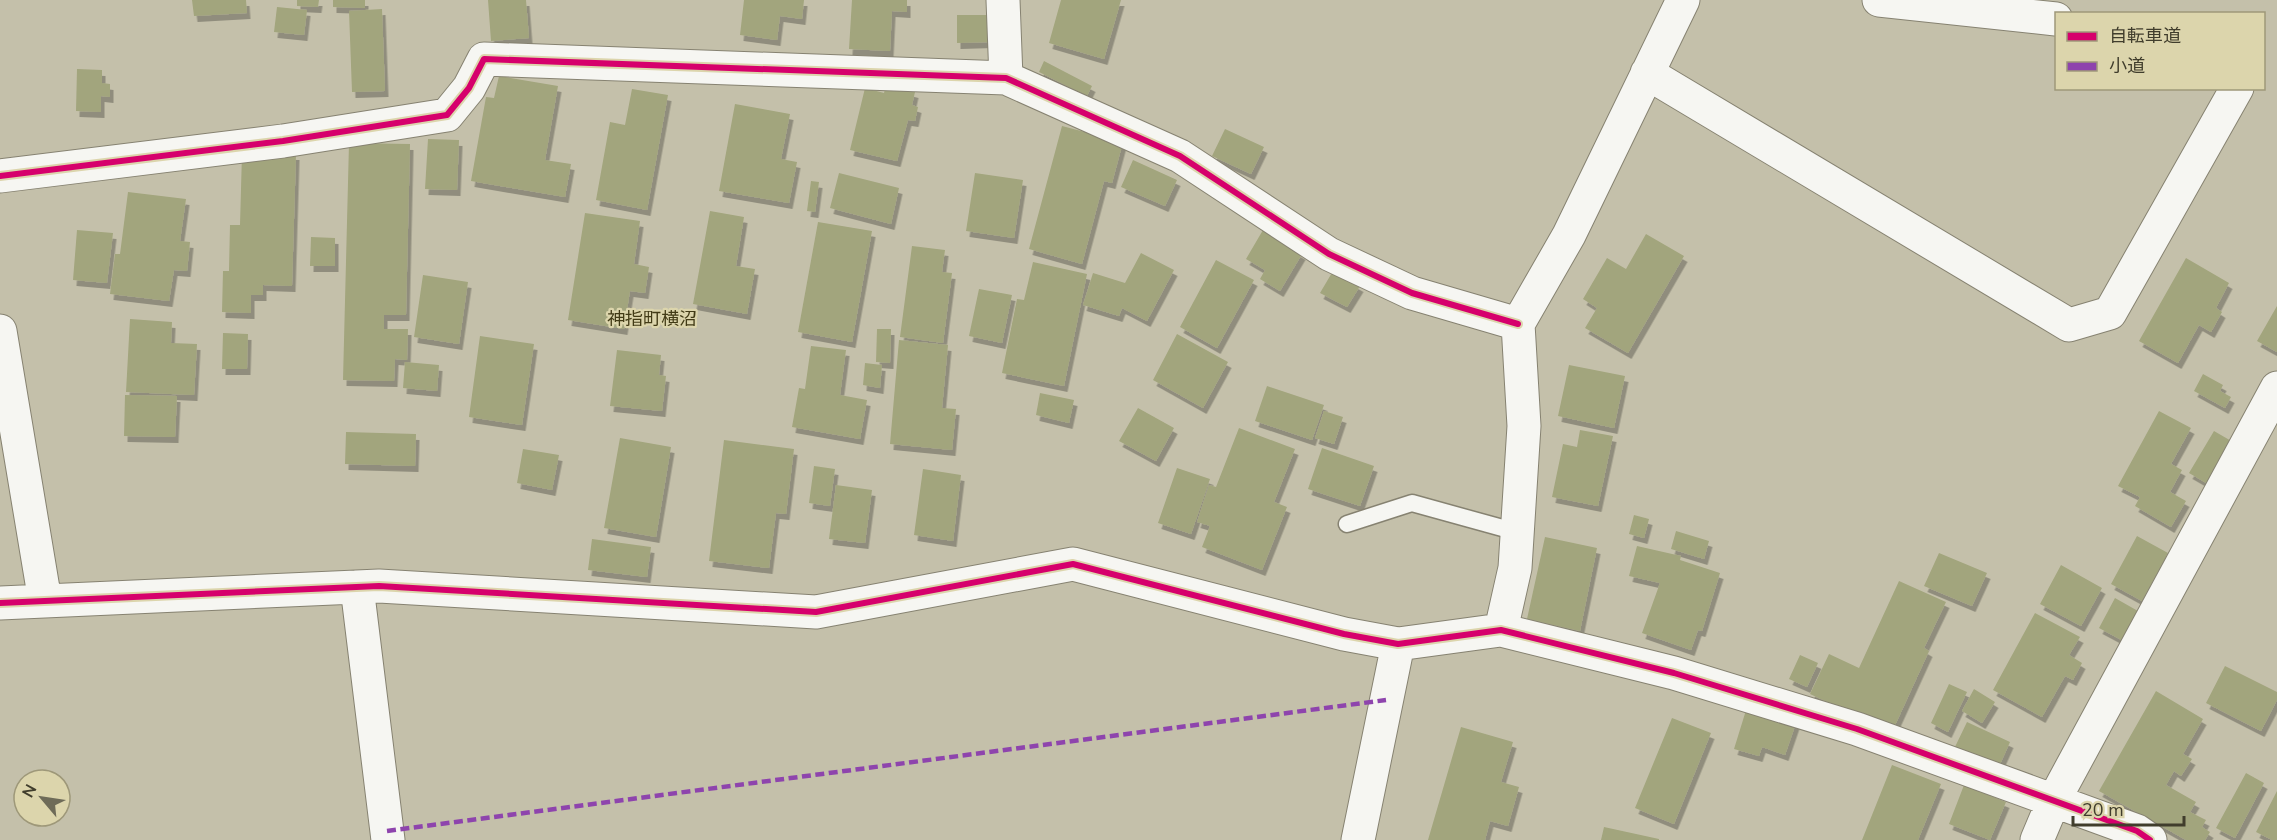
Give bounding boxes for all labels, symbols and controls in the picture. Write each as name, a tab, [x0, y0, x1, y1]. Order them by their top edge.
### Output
legend	[2055, 12, 2265, 90]
text: 自転車道	[2109, 24, 2181, 48]
text: 小道	[2109, 54, 2145, 78]
district label: 神指町横沼	[607, 307, 697, 331]
north arrow	[12, 768, 72, 828]
text: N	[17, 781, 42, 802]
scale bar	[2073, 789, 2184, 827]
text: 20 m	[2082, 798, 2124, 822]

